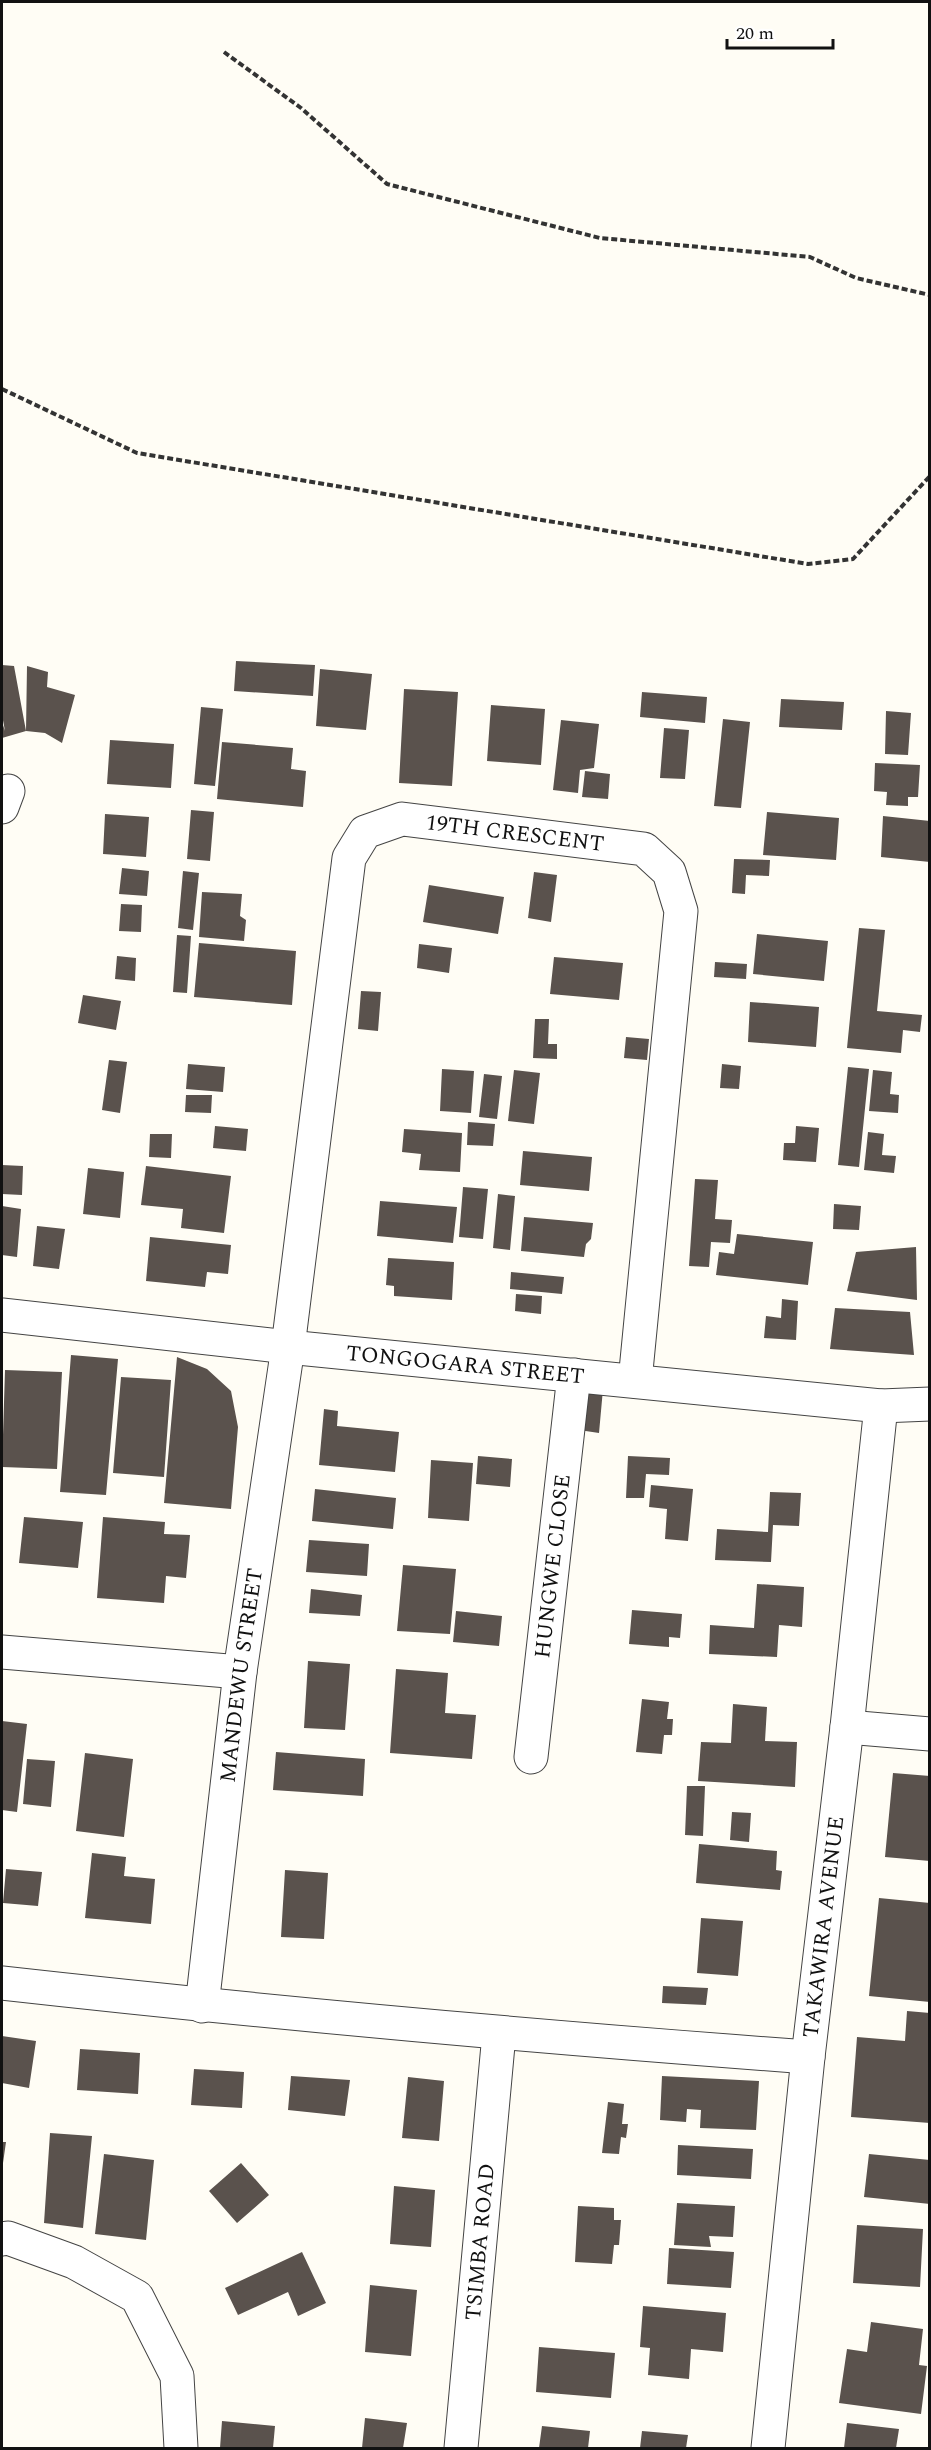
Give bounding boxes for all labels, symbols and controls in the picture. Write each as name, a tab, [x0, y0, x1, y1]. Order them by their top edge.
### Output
scale bar	[727, 12, 834, 50]
text: 20 m	[736, 20, 774, 47]
street label: 19TH CRESCENT	[424, 806, 606, 860]
street label: TONGOGARA STREET	[345, 1336, 586, 1393]
street label: HUNGWE CLOSE	[526, 1472, 579, 1660]
street label: MANDEWU STREET	[211, 1566, 272, 1784]
street label: TAKAWIRA AVENUE	[794, 1814, 853, 2040]
street label: TSIMBA ROAD	[456, 2162, 504, 2322]

